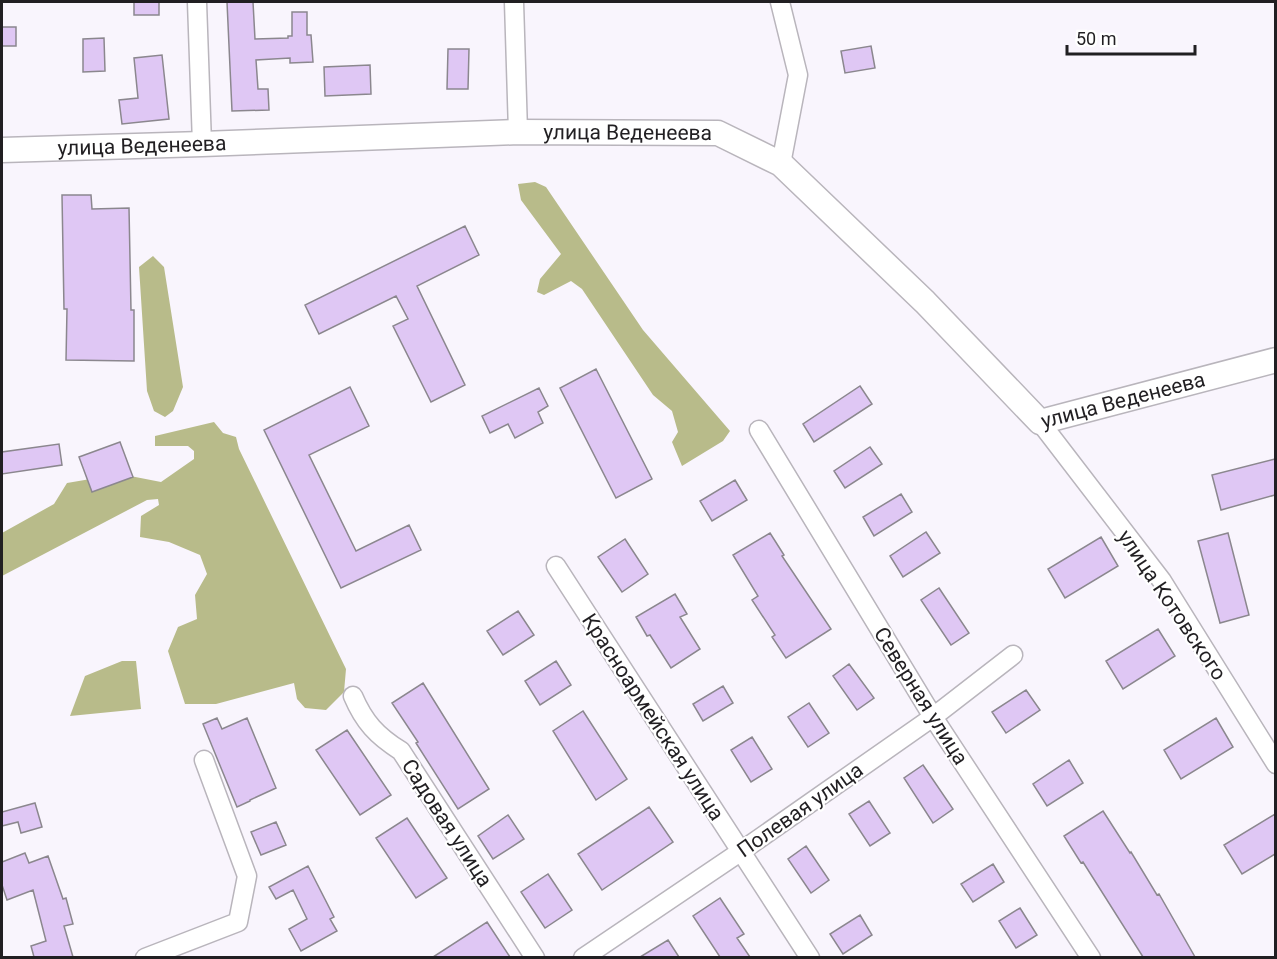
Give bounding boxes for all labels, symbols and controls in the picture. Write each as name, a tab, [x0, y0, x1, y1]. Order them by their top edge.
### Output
scale bar	[1067, 18, 1194, 56]
text: 50 m	[1076, 28, 1116, 49]
street label: улица Веденеева	[543, 120, 712, 145]
street label: улица Веденеева	[57, 131, 227, 160]
street label: улица Веденеева	[1038, 367, 1208, 433]
street label: улица Котовского	[1113, 525, 1231, 685]
street label: Красноармейская улица	[577, 609, 729, 825]
street label: Северная улица	[869, 623, 973, 769]
street label: Садовая улица	[397, 755, 497, 891]
street label: Полевая улица	[733, 758, 867, 862]

